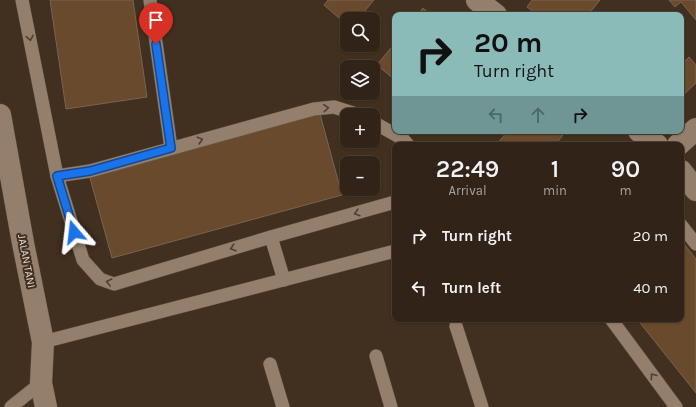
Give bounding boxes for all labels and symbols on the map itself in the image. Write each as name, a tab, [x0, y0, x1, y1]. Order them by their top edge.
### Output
pin	[139, 3, 173, 44]
one-way arrow	[25, 35, 34, 41]
one-way arrow	[323, 103, 329, 112]
one-way arrow	[196, 136, 203, 145]
one-way arrow	[354, 208, 361, 217]
position arrow	[53, 211, 95, 253]
street label: JALAN TANI	[15, 233, 38, 289]
one-way arrow	[230, 243, 237, 252]
one-way arrow	[106, 278, 112, 286]
one-way arrow	[651, 373, 658, 380]

